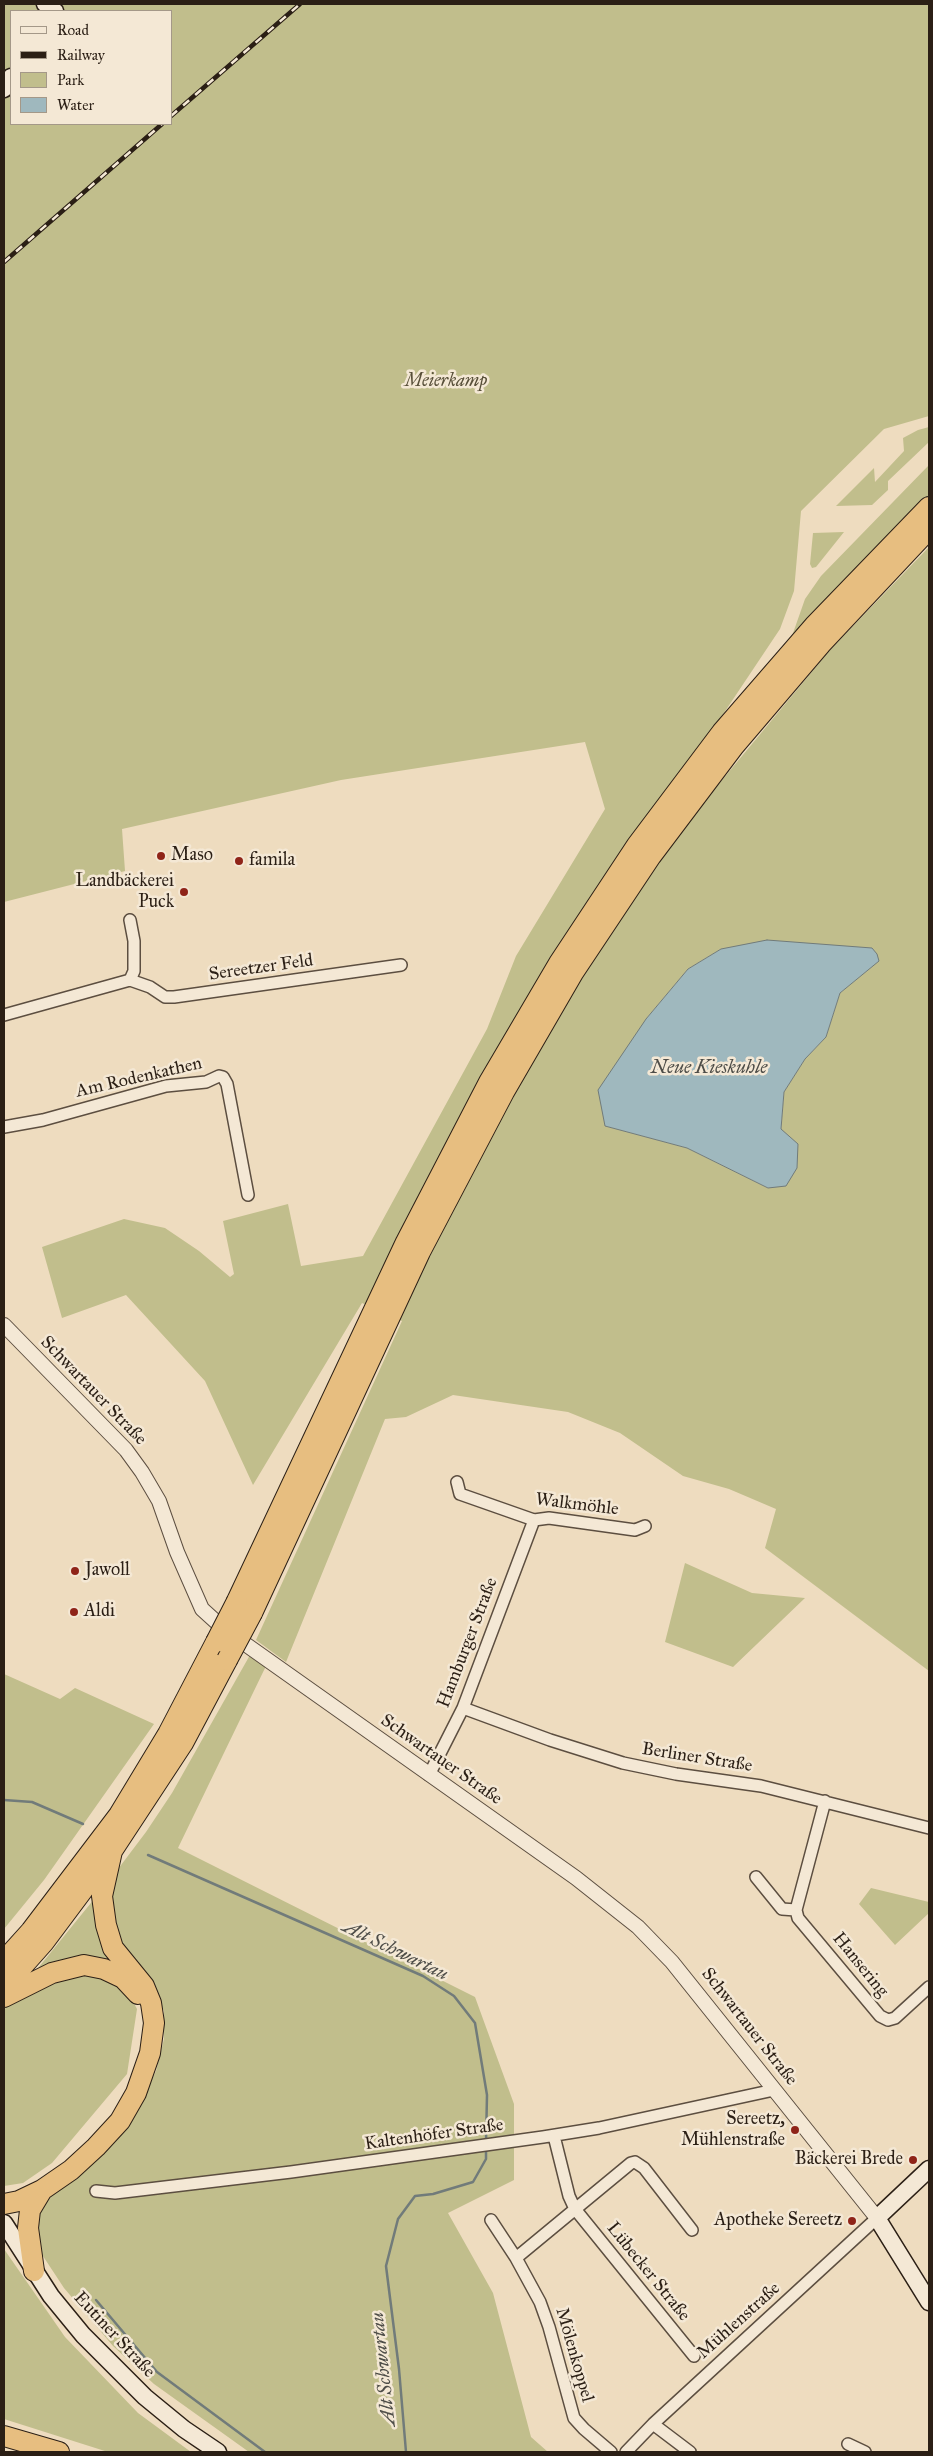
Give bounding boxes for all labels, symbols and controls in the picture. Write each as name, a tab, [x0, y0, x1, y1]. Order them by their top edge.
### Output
legend	[10, 10, 172, 125]
text: Road	[57, 21, 89, 39]
text: Railway	[57, 46, 105, 64]
text: Park	[57, 71, 84, 89]
text: Water	[57, 96, 94, 114]
park label: Meierkamp	[405, 371, 487, 393]
place label: Maso	[171, 845, 213, 867]
marker: Maso	[155, 850, 167, 862]
place label: famila	[249, 850, 295, 872]
marker: famila	[233, 855, 245, 867]
place label: Landbäckerei Puck	[76, 871, 174, 914]
marker: Landbäckerei Puck	[178, 886, 190, 898]
street label: Sereetzer Feld	[208, 950, 314, 986]
street label: Am Rodenkathen	[74, 1053, 204, 1103]
water label: Neue Kieskuhle	[651, 1057, 767, 1079]
street label: Schwartauer Straße	[35, 1332, 151, 1450]
street label: Walkmöhle	[534, 1489, 620, 1521]
place label: Jawoll	[85, 1560, 130, 1582]
marker: Jawoll	[69, 1565, 81, 1577]
street label: Hamburger Straße	[433, 1575, 503, 1711]
place label: Aldi	[84, 1601, 115, 1623]
marker: Aldi	[68, 1606, 80, 1618]
street label: Schwartauer Straße	[376, 1710, 506, 1810]
street label: Berliner Straße	[640, 1739, 754, 1777]
water label: Alt Schwartau	[339, 1916, 451, 1986]
street label: Hansering	[827, 1928, 893, 2002]
street label: Schwartauer Straße	[696, 1964, 802, 2090]
place label: Sereetz, Mühlenstraße	[681, 2109, 785, 2152]
street label: Kaltenhöfer Straße	[363, 2115, 505, 2155]
marker: Sereetz, Mühlenstraße	[789, 2124, 801, 2136]
place label: Bäckerei Brede	[795, 2149, 903, 2171]
marker: Bäckerei Brede	[907, 2154, 919, 2166]
place label: Apotheke Sereetz	[714, 2210, 842, 2232]
marker: Apotheke Sereetz	[846, 2215, 858, 2227]
street label: Lübecker Straße	[602, 2218, 694, 2326]
street label: Mühlenstraße	[693, 2278, 785, 2364]
street label: Eutiner Straße	[69, 2288, 159, 2382]
street label: Mölenkoppel	[550, 2305, 598, 2405]
water label: Alt Schwartau	[367, 2311, 401, 2427]

